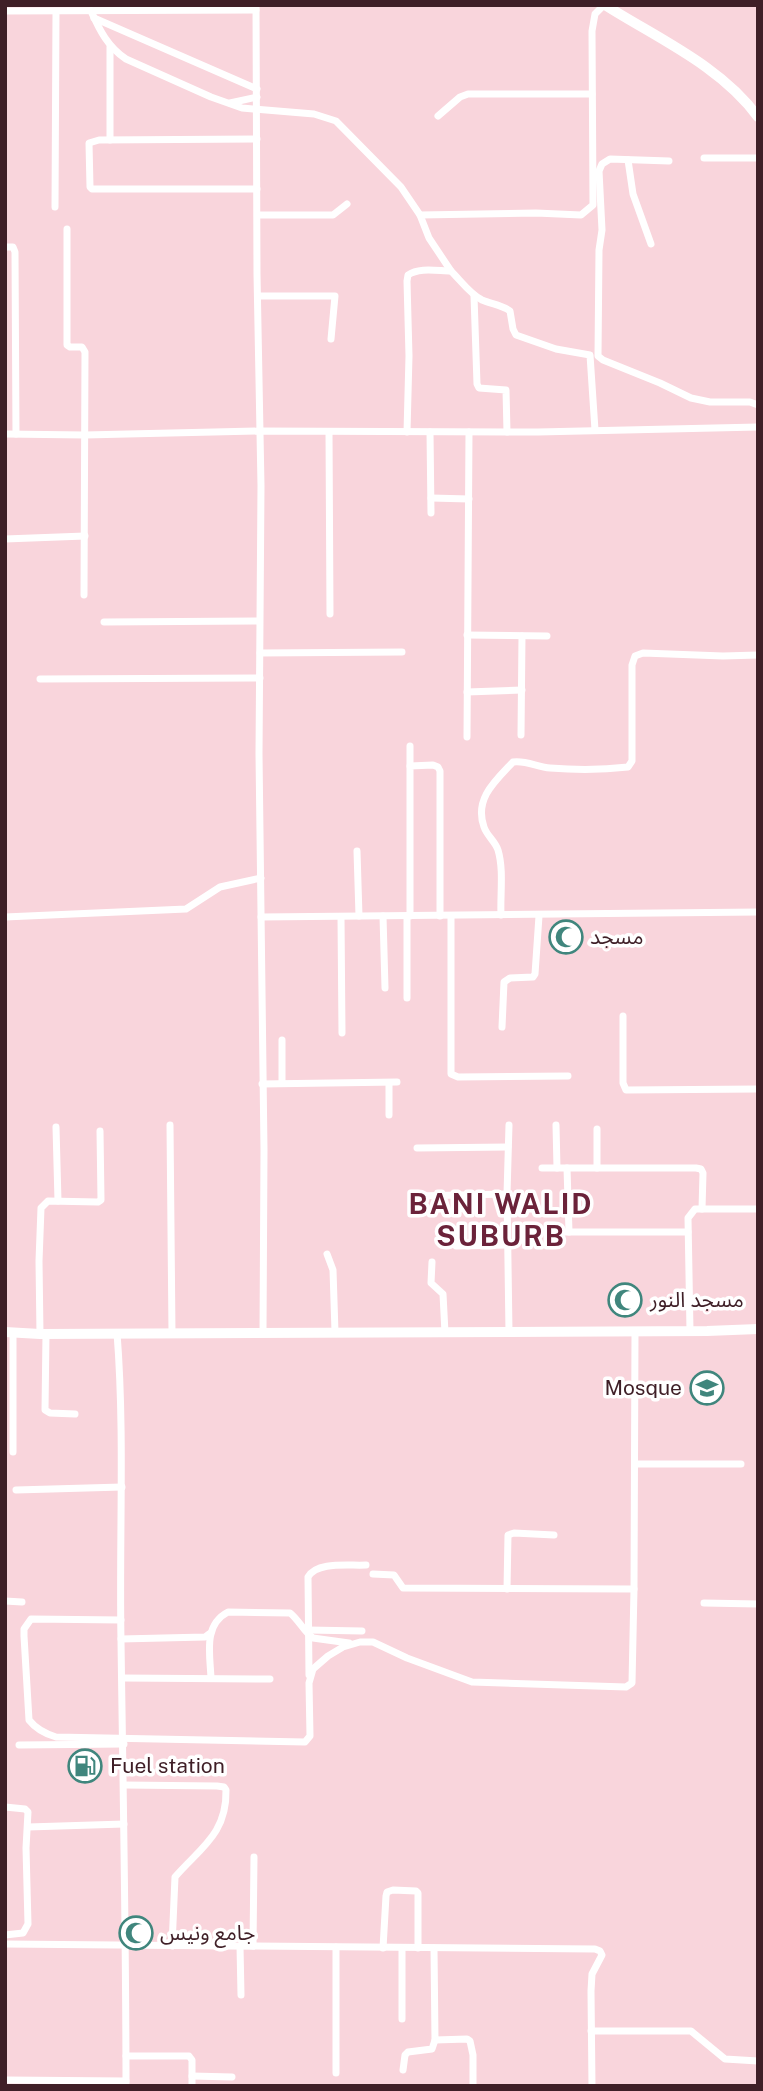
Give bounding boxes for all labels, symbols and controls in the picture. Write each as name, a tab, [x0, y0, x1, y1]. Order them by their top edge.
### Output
mosque icon: مسجد	[547, 918, 585, 956]
place label: مسجد	[590, 924, 643, 949]
district label: BANI WALID SUBURB	[409, 1187, 593, 1252]
mosque icon: مسجد النور	[606, 1281, 644, 1319]
place label: مسجد النور	[649, 1287, 744, 1312]
school or university icon: Mosque	[688, 1369, 726, 1407]
place label: Mosque	[605, 1375, 682, 1400]
fuel station icon: Fuel station	[66, 1747, 104, 1785]
place label: Fuel station	[110, 1753, 225, 1778]
mosque icon: جامع ونيس	[117, 1914, 155, 1952]
place label: جامع ونيس	[160, 1920, 255, 1948]

